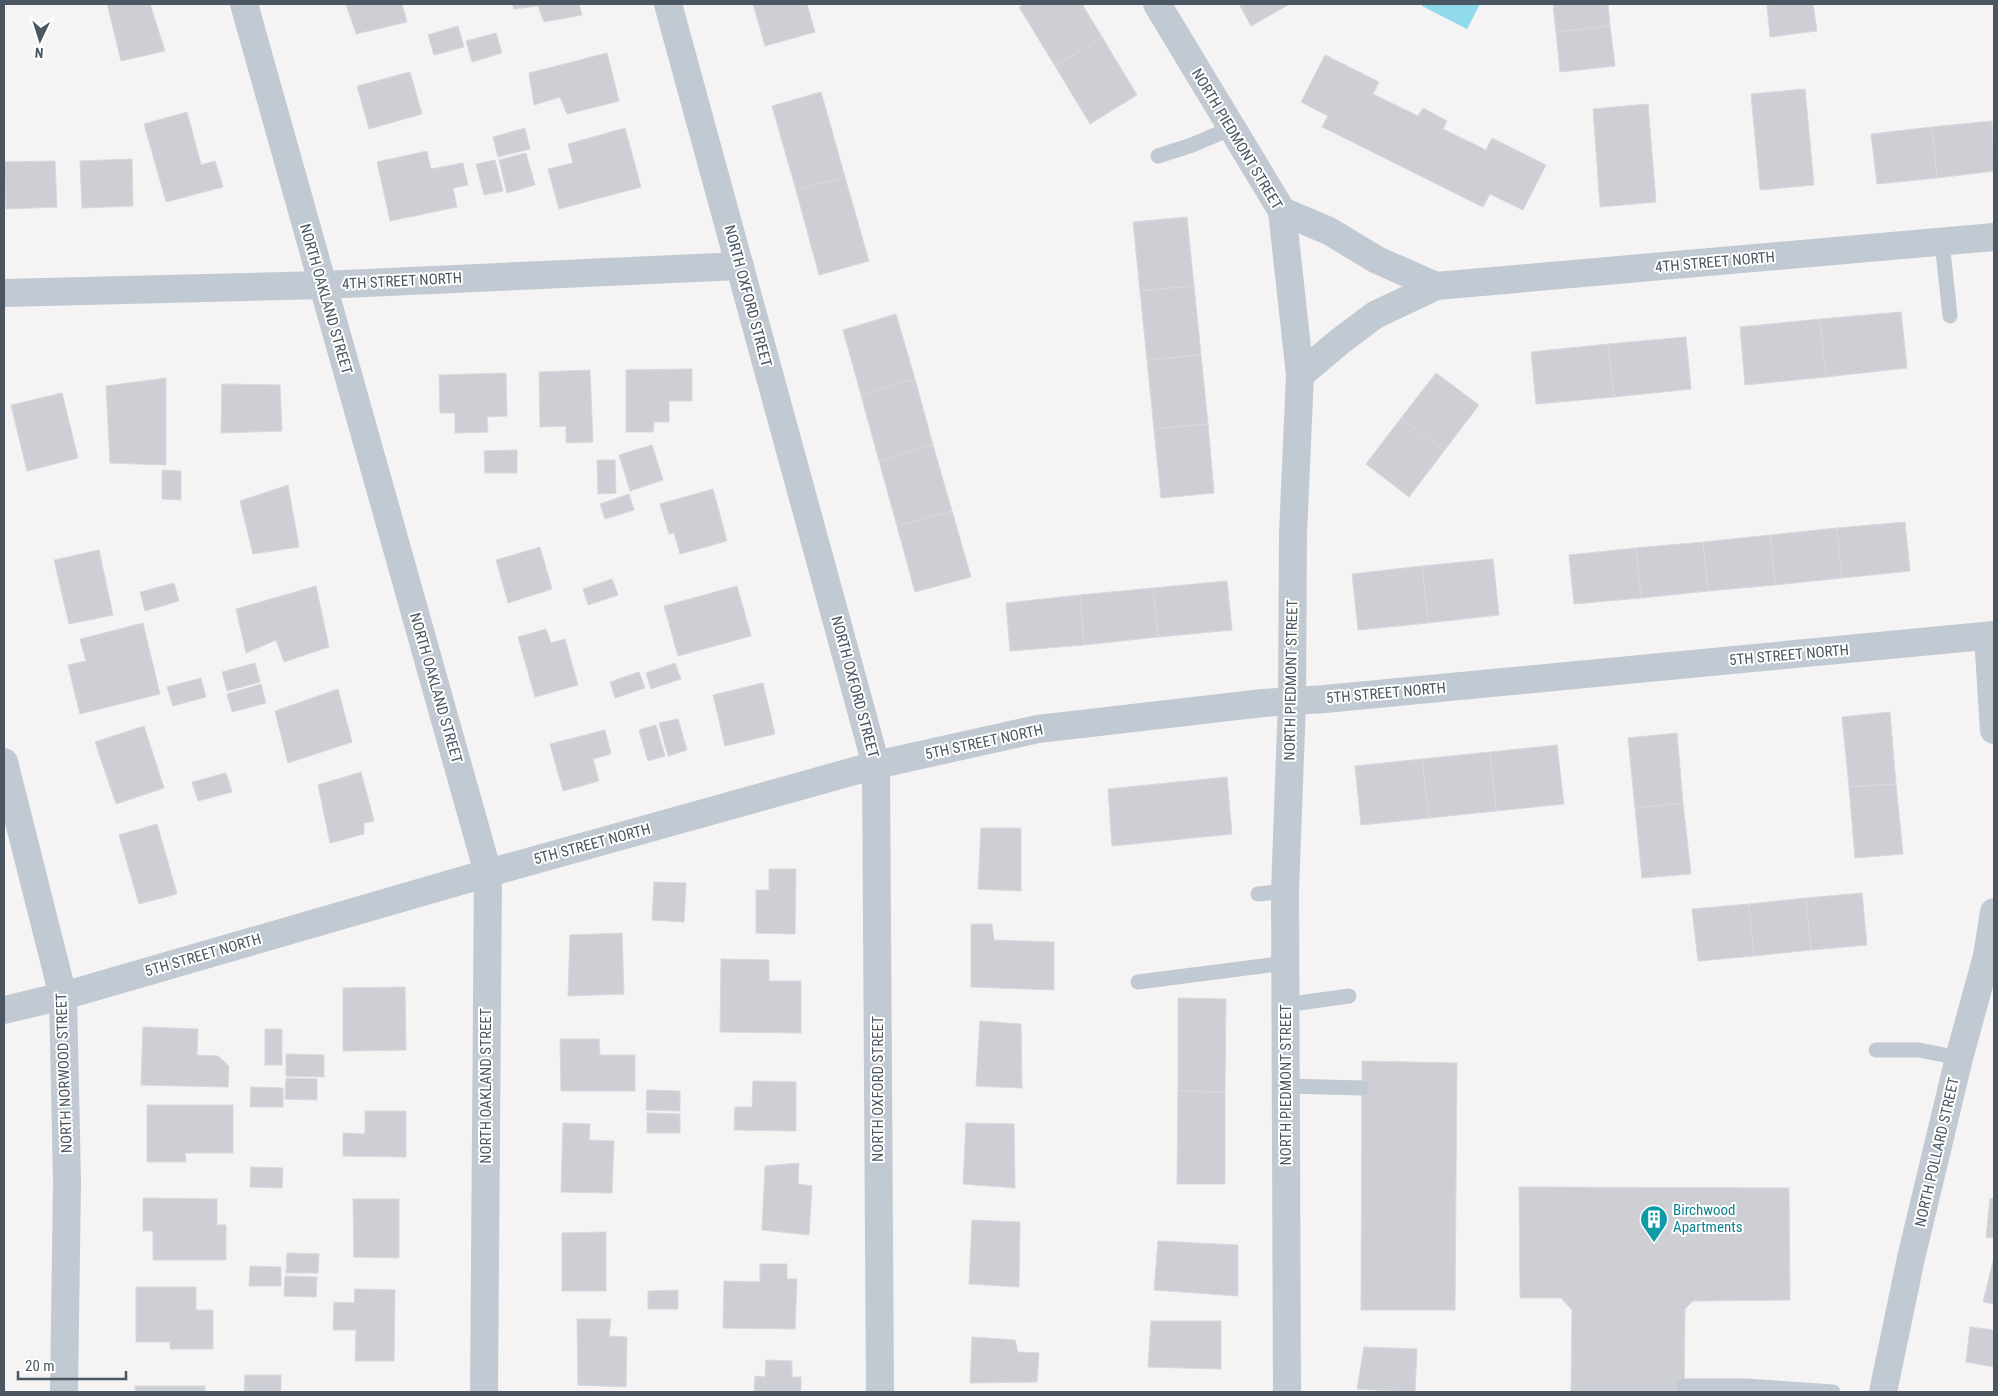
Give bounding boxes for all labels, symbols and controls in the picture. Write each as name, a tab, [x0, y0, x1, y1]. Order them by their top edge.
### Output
north arrow	[15, 15, 65, 65]
text: N	[34, 45, 44, 61]
street label: NORTH PIEDMONT STREET	[1188, 65, 1286, 213]
street label: NORTH OAKLAND STREET	[296, 222, 356, 376]
street label: NORTH OXFORD STREET	[720, 223, 776, 369]
street label: 4TH STREET NORTH	[1654, 248, 1776, 276]
street label: 4TH STREET NORTH	[341, 269, 463, 293]
street label: NORTH PIEDMONT STREET	[1281, 599, 1301, 761]
street label: NORTH OAKLAND STREET	[406, 611, 466, 765]
street label: NORTH OXFORD STREET	[827, 614, 883, 760]
street label: 5TH STREET NORTH	[1728, 641, 1850, 669]
street label: 5TH STREET NORTH	[1325, 679, 1447, 707]
street label: 5TH STREET NORTH	[923, 721, 1045, 763]
street label: 5TH STREET NORTH	[532, 820, 652, 868]
street label: 5TH STREET NORTH	[143, 930, 263, 980]
street label: NORTH NORWOOD STREET	[52, 992, 76, 1153]
street label: NORTH PIEDMONT STREET	[1277, 1004, 1295, 1166]
street label: NORTH OAKLAND STREET	[477, 1008, 495, 1164]
street label: NORTH OXFORD STREET	[869, 1016, 887, 1162]
street label: NORTH POLLARD STREET	[1911, 1075, 1963, 1229]
place label: Birchwood Apartments	[1673, 1201, 1743, 1236]
building icon: Birchwood Apartments	[1639, 1204, 1669, 1243]
scale bar	[18, 1348, 125, 1380]
text: 20 m	[25, 1357, 55, 1375]

